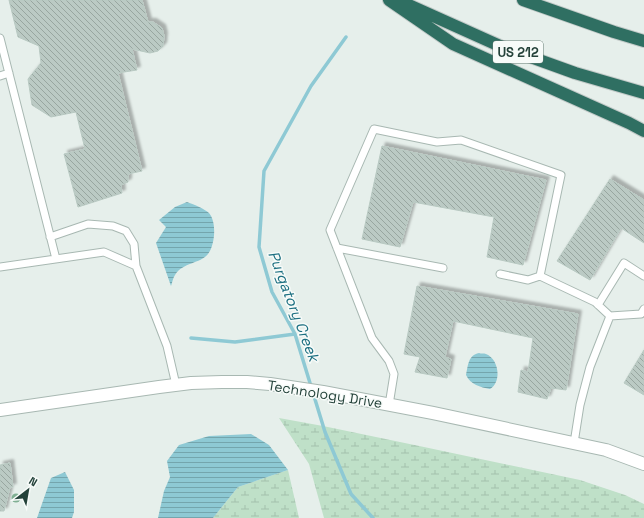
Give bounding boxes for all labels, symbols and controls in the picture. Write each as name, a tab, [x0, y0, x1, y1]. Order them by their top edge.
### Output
road number: US 212	[493, 41, 543, 63]
water label: Purgatory Creek	[264, 248, 324, 366]
street label: Technology Drive	[266, 376, 384, 412]
north arrow	[8, 470, 48, 510]
text: N	[26, 474, 40, 489]

